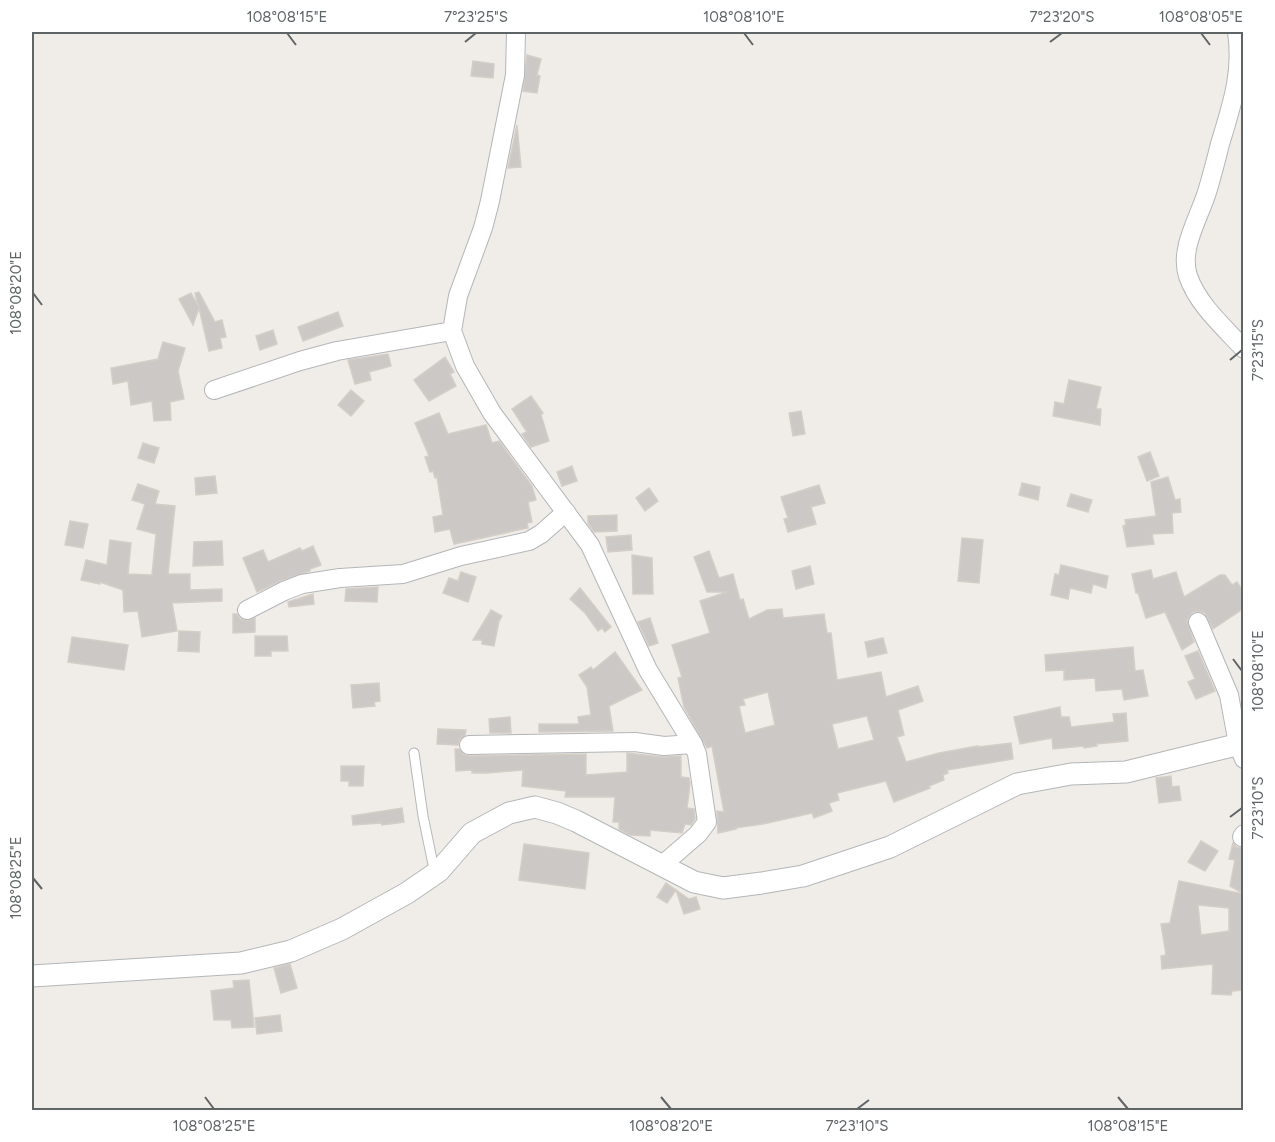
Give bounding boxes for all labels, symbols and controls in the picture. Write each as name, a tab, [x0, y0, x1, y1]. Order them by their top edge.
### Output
text: 108°08'15"E	[247, 8, 327, 26]
text: 7°23'25"S	[444, 8, 508, 26]
text: 108°08'10"E	[703, 8, 785, 26]
text: 7°23'20"S	[1029, 8, 1095, 26]
text: 108°08'05"E	[1159, 8, 1243, 26]
text: 108°08'20"E	[7, 251, 25, 335]
text: 7°23'15"S	[1249, 319, 1267, 381]
text: 108°08'10"E	[1249, 630, 1267, 712]
text: 7°23'10"S	[1249, 777, 1267, 839]
text: 108°08'25"E	[7, 836, 25, 920]
text: 108°08'25"E	[172, 1117, 256, 1135]
text: 108°08'20"E	[629, 1117, 713, 1135]
text: 7°23'10"S	[826, 1117, 888, 1135]
text: 108°08'15"E	[1088, 1117, 1168, 1135]

